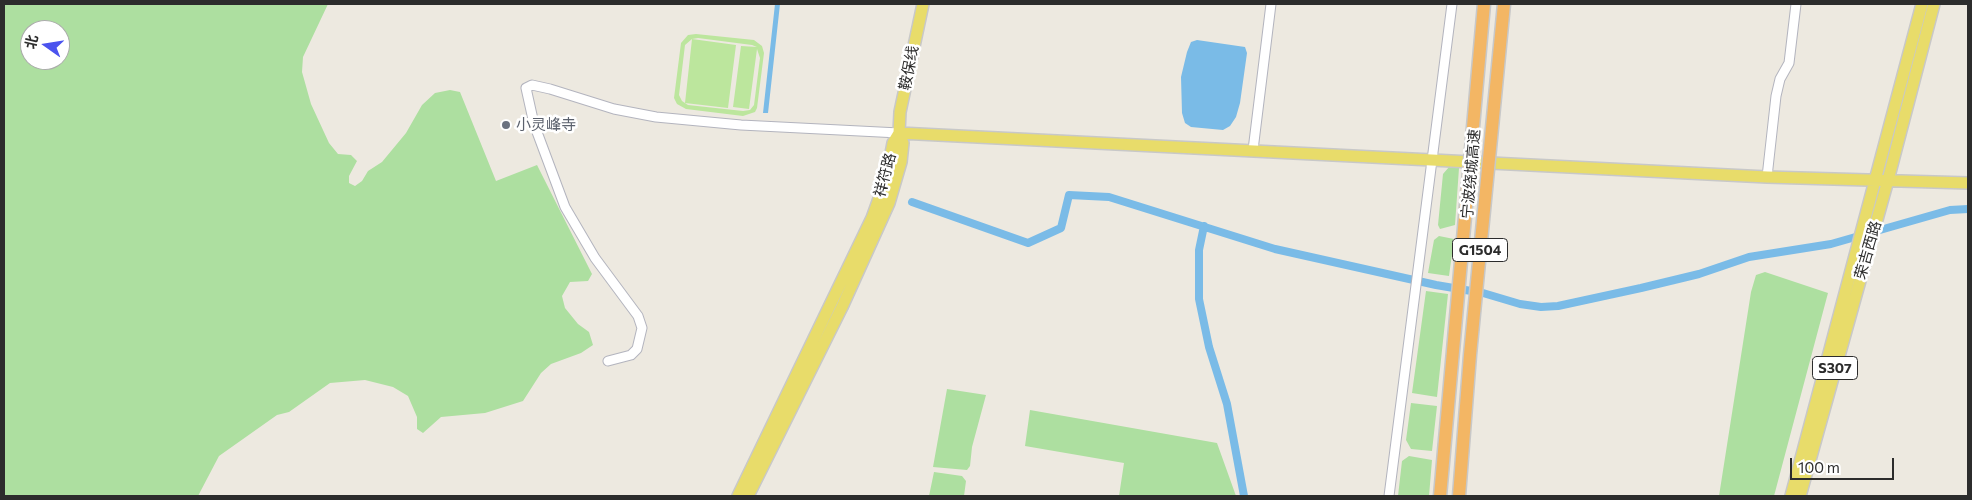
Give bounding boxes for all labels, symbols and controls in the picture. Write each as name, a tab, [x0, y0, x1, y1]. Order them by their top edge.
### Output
north arrow	[20, 20, 70, 70]
text: 北	[21, 33, 41, 50]
street label: 鞍保线	[896, 44, 922, 92]
place label: 小灵峰寺	[516, 116, 576, 134]
marker: 小灵峰寺	[500, 119, 512, 131]
street label: 宁波绕城高速	[1458, 128, 1484, 220]
street label: 祥符路	[870, 151, 900, 199]
street label: 荣吉西路	[1851, 219, 1885, 281]
road number: G1504	[1452, 238, 1508, 262]
road number: S307	[1812, 356, 1858, 379]
scale bar	[1792, 448, 1896, 480]
text: 100 m	[1798, 458, 1840, 476]

